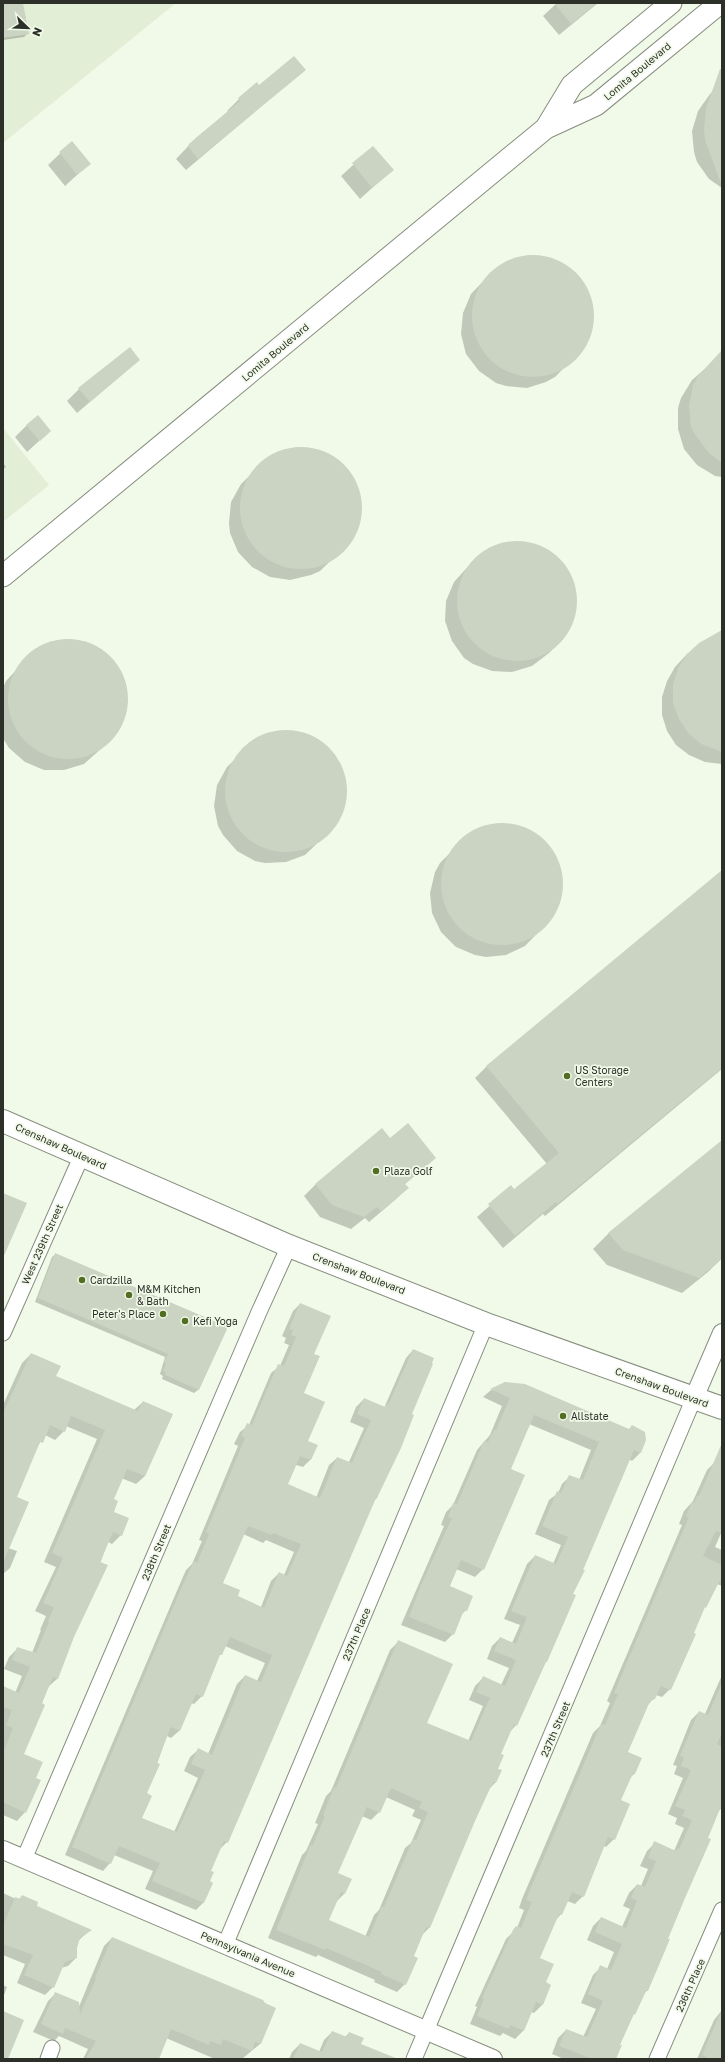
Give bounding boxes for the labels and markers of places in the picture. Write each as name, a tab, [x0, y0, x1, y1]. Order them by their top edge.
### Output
place label: US Storage Centers	[575, 1064, 629, 1088]
marker: US Storage Centers	[562, 1071, 572, 1081]
place label: Plaza Golf	[384, 1165, 433, 1177]
marker: Plaza Golf	[371, 1166, 381, 1176]
place label: Cardzilla	[90, 1274, 132, 1286]
marker: Cardzilla	[77, 1275, 87, 1285]
place label: M&M Kitchen & Bath	[137, 1283, 201, 1307]
marker: M&M Kitchen & Bath	[124, 1290, 134, 1300]
place label: Peter's Place	[92, 1308, 155, 1320]
marker: Peter's Place	[158, 1309, 168, 1319]
place label: Kefi Yoga	[193, 1315, 238, 1327]
marker: Kefi Yoga	[180, 1316, 190, 1326]
place label: Allstate	[571, 1410, 609, 1422]
marker: Allstate	[558, 1411, 568, 1421]

